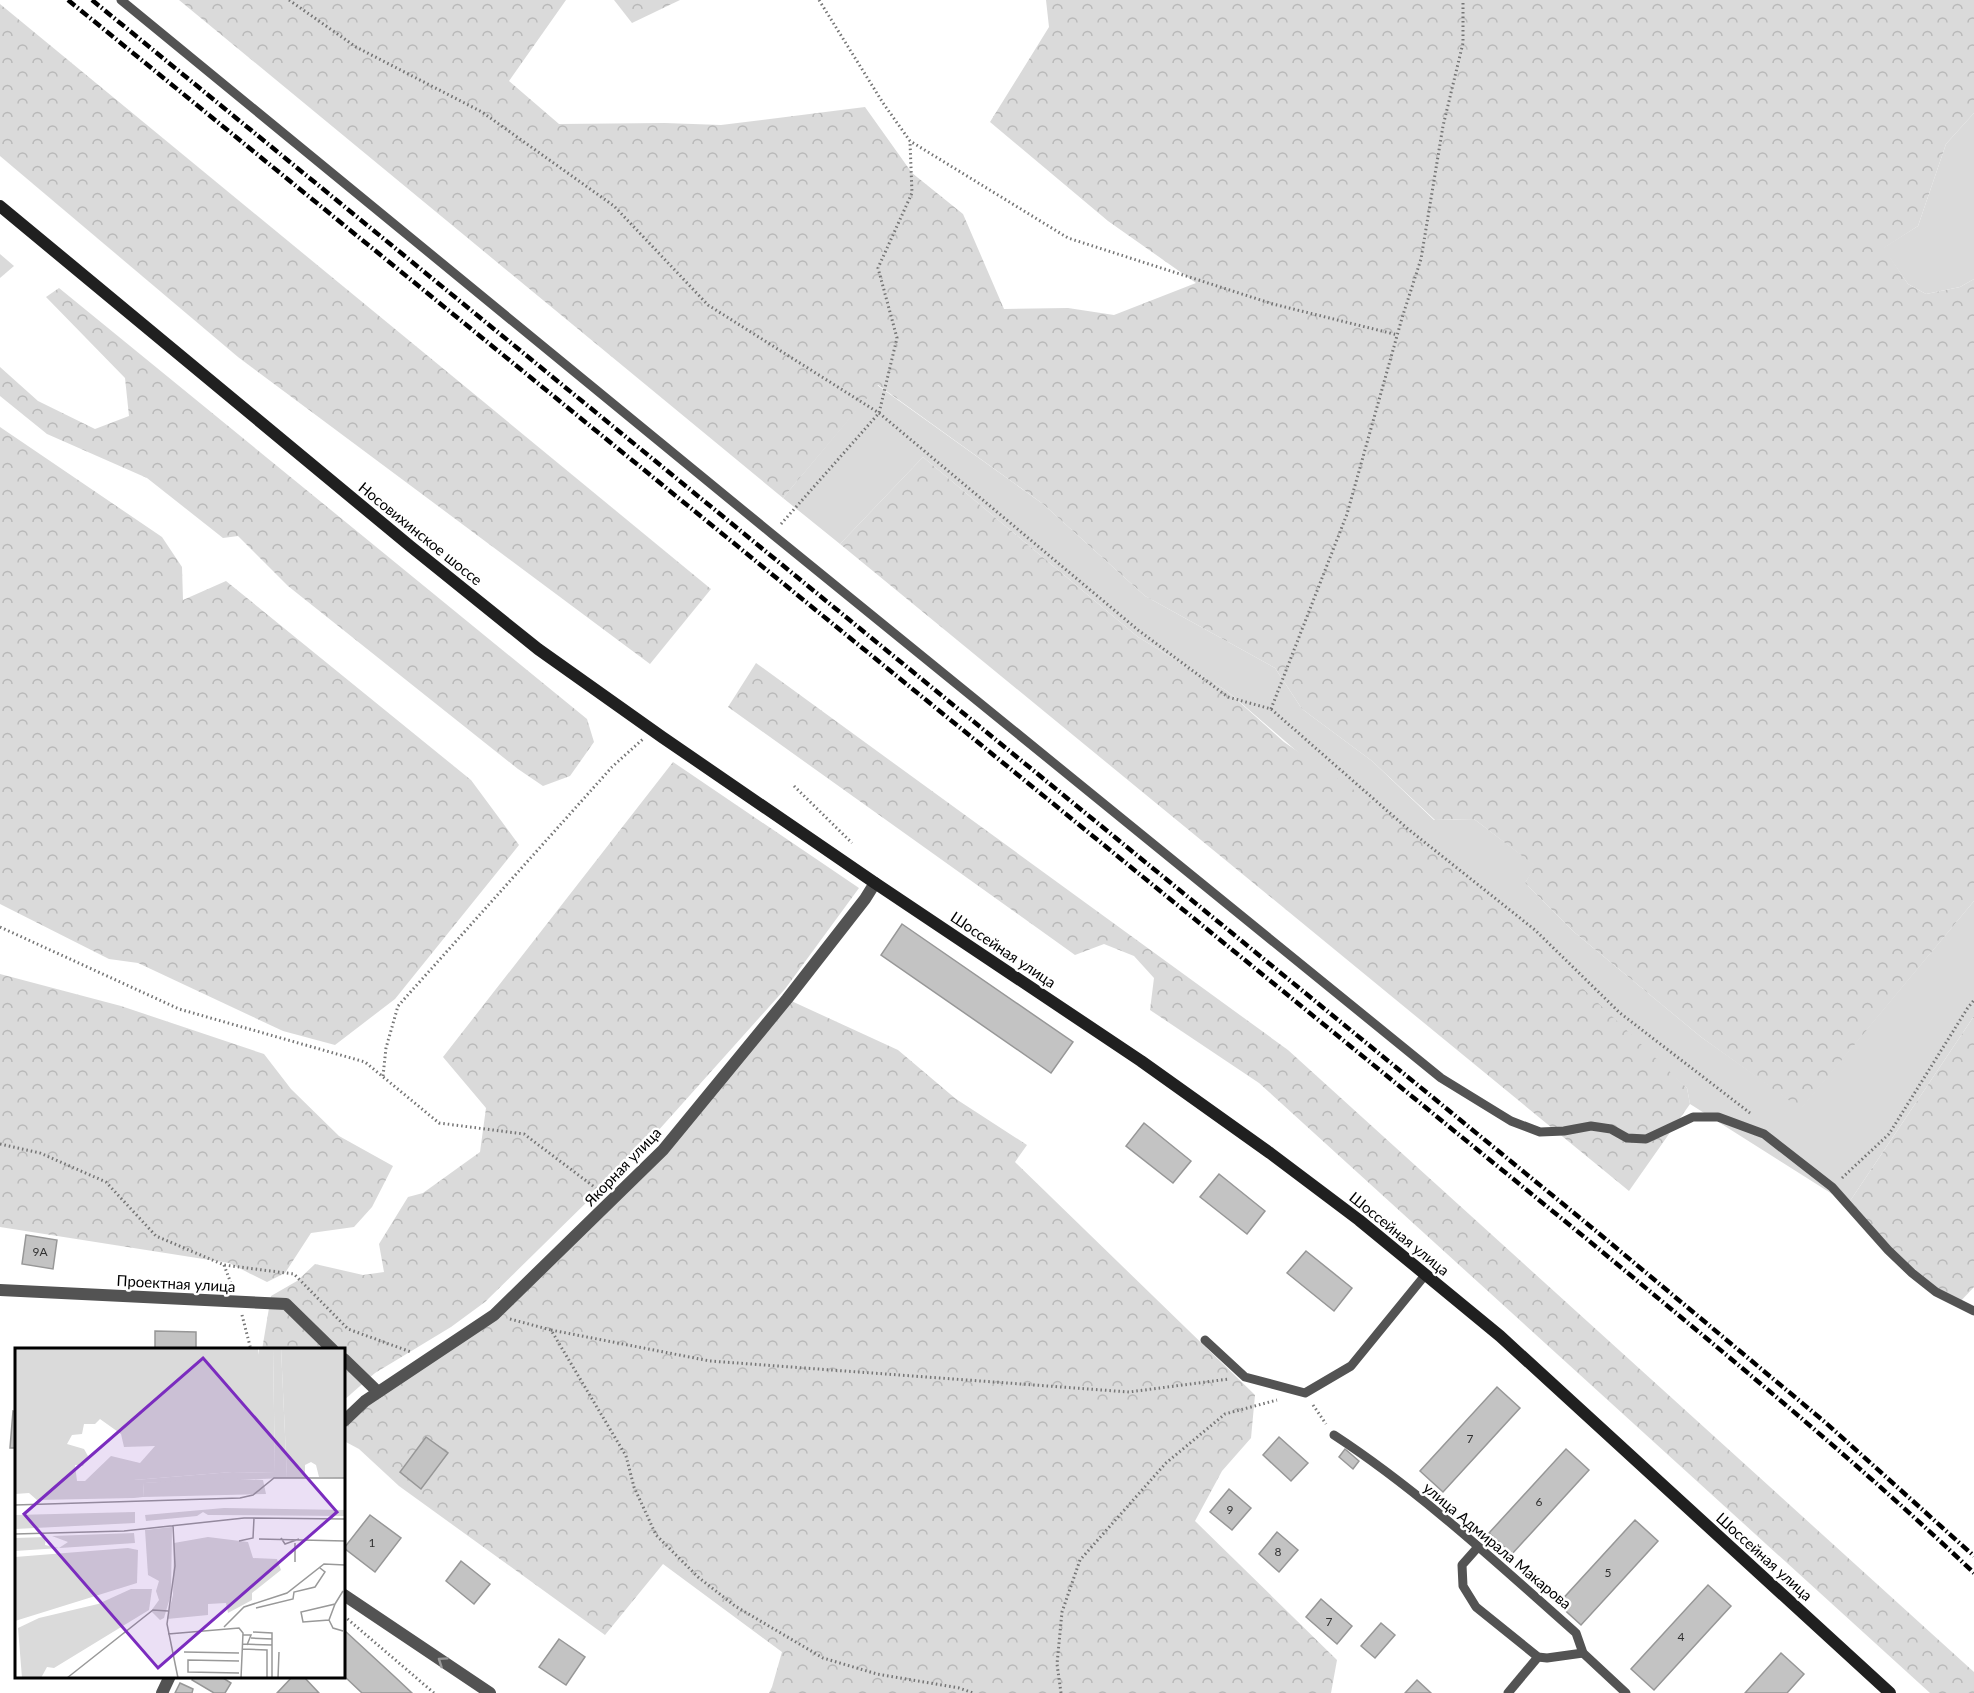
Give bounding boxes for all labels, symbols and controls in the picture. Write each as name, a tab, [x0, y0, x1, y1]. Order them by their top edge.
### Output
street label: Носовихинское шоссе	[355, 478, 486, 589]
street label: Шоссейная улица	[947, 907, 1060, 991]
street label: Якорная улица	[580, 1123, 664, 1210]
street label: Шоссейная улица	[1346, 1187, 1453, 1279]
house number: 9А	[32, 1244, 48, 1259]
street label: Проектная улица	[116, 1271, 236, 1295]
inset map	[15, 1348, 345, 1678]
house number: 7	[1467, 1431, 1474, 1446]
street label: улица Адмирала Макарова	[1420, 1478, 1575, 1612]
house number: 6	[1536, 1494, 1543, 1509]
house number: 9	[1227, 1502, 1234, 1517]
street label: Шоссейная улица	[1713, 1508, 1816, 1604]
house number: 1	[369, 1535, 376, 1550]
house number: 8	[1275, 1544, 1282, 1559]
house number: 5	[1605, 1565, 1612, 1580]
house number: 7	[1326, 1614, 1333, 1629]
house number: 4	[1678, 1629, 1685, 1644]
one-way arrow	[437, 1657, 448, 1668]

